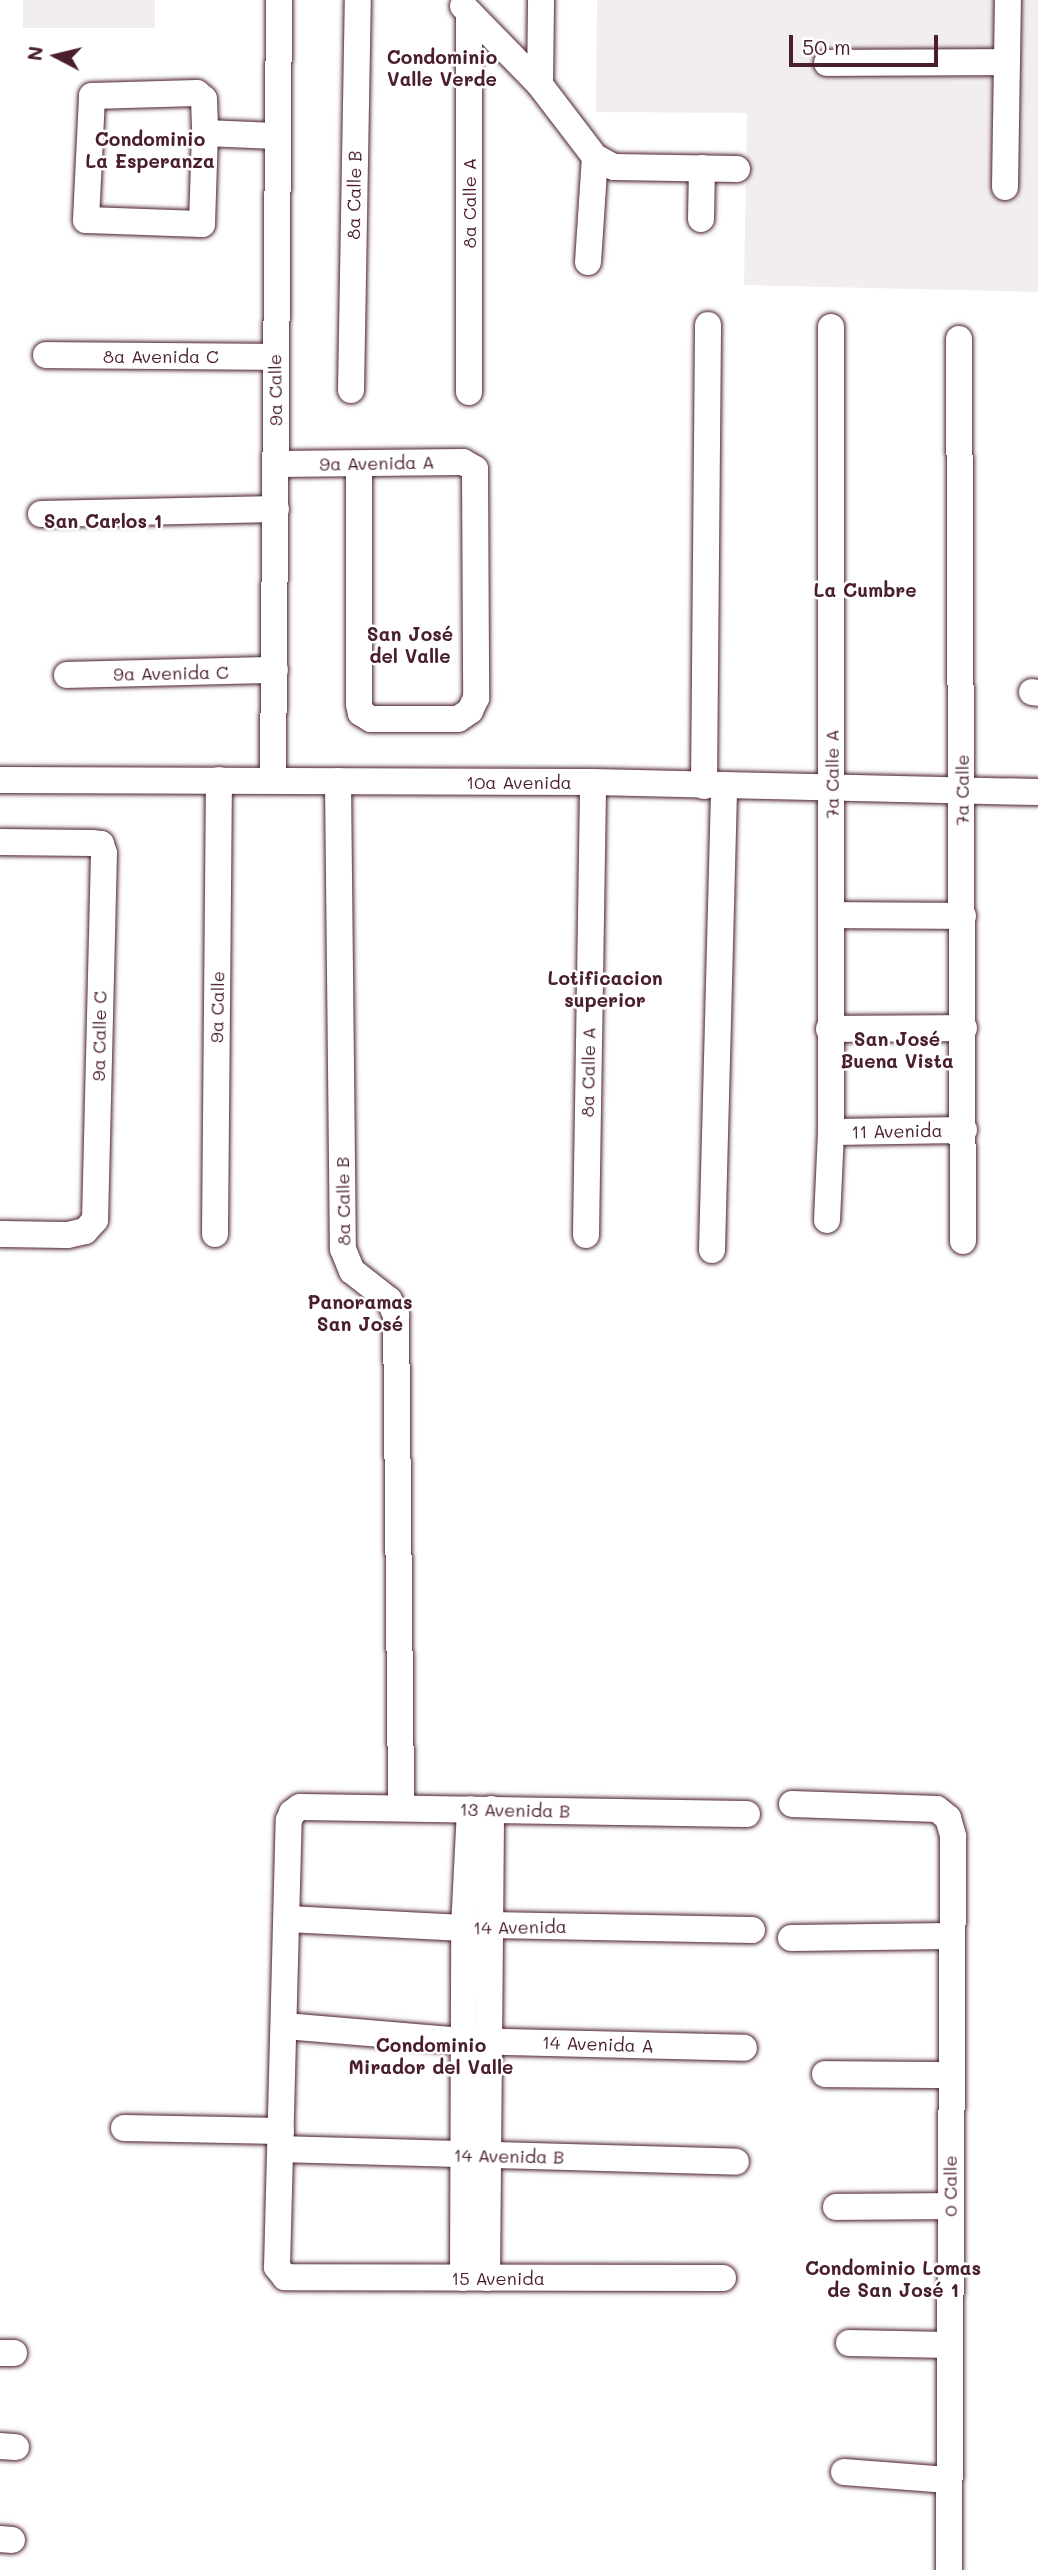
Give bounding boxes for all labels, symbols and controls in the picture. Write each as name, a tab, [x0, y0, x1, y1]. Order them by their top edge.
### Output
north arrow	[21, 21, 91, 91]
scale bar	[793, 21, 942, 65]
text: 50 m	[802, 33, 851, 60]
text: N	[21, 45, 48, 62]
district label: Condominio Valle Verde	[387, 46, 497, 90]
district label: Condominio La Esperanza	[85, 128, 215, 172]
street label: 8a Calle B	[342, 150, 366, 240]
street label: 8a Calle A	[458, 158, 480, 248]
street label: 8a Avenida C	[103, 345, 219, 367]
street label: 9a Calle	[264, 354, 286, 426]
street label: 9a Avenida A	[319, 451, 435, 475]
district label: San Carlos 1	[44, 510, 162, 532]
district label: La Cumbre	[814, 579, 916, 601]
district label: San José del Valle	[367, 623, 453, 667]
street label: 9a Avenida C	[113, 661, 229, 685]
street label: 7a Calle A	[821, 729, 843, 819]
street label: 7a Calle	[951, 754, 973, 826]
street label: 10a Avenida	[466, 771, 572, 793]
district label: Lotificacion superior	[547, 967, 663, 1011]
street label: 9a Calle	[206, 971, 228, 1043]
street label: 9a Calle C	[87, 991, 111, 1081]
street label: 8a Calle A	[576, 1027, 600, 1117]
district label: San José Buena Vista	[840, 1028, 954, 1072]
street label: 11 Avenida	[851, 1119, 943, 1143]
street label: 8a Calle B	[331, 1156, 355, 1246]
district label: Panoramas San José	[308, 1291, 412, 1335]
street label: 13 Avenida B	[459, 1798, 571, 1822]
street label: 14 Avenida	[473, 1915, 567, 1939]
street label: 14 Avenida A	[542, 2031, 654, 2057]
district label: Condominio Mirador del Valle	[349, 2034, 513, 2078]
street label: 14 Avenida B	[453, 2144, 565, 2168]
street label: 0 Calle	[939, 2155, 961, 2217]
district label: Condominio Lomas de San José 1	[805, 2257, 981, 2301]
street label: 15 Avenida	[451, 2267, 545, 2289]

